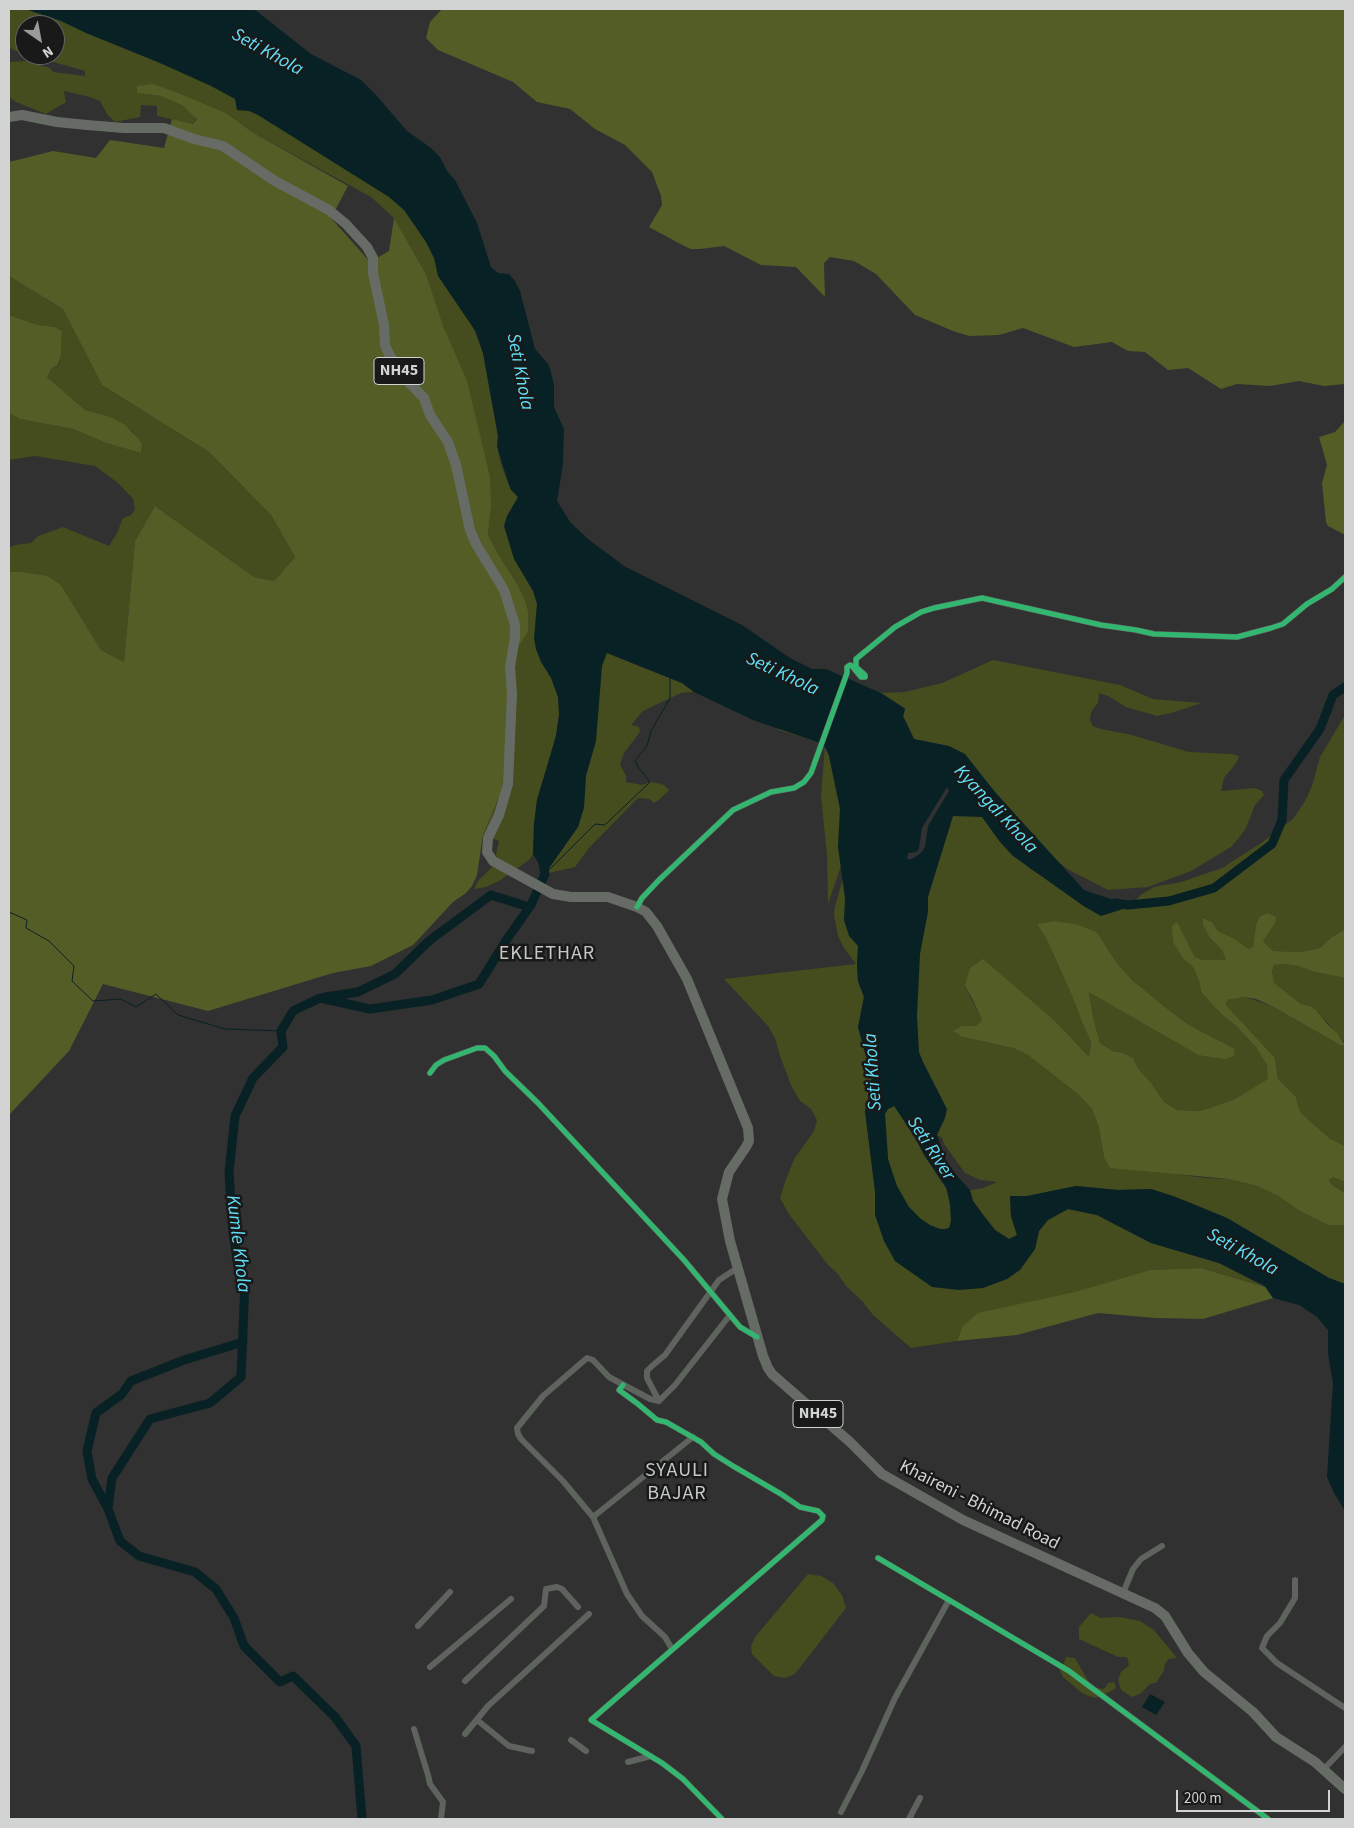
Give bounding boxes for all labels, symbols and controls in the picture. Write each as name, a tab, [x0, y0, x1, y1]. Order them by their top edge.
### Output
north arrow	[15, 15, 65, 65]
water label: Seti Khola	[227, 24, 307, 82]
text: N	[38, 41, 57, 63]
water label: Seti Khola	[500, 332, 538, 412]
road number: NH45	[374, 358, 424, 384]
water label: Seti Khola	[742, 648, 822, 702]
water label: Kyangdi Khola	[948, 761, 1042, 859]
district label: EKLETHAR	[498, 943, 596, 967]
water label: Seti Khola	[860, 1032, 888, 1112]
water label: Seti River	[901, 1113, 959, 1185]
water label: Kumle Khola	[220, 1194, 254, 1294]
water label: Seti Khola	[1202, 1224, 1282, 1282]
road number: NH45	[793, 1400, 843, 1428]
street label: Khaireni - Bhimad Road	[895, 1456, 1063, 1556]
district label: SYAULI BAJAR	[644, 1460, 710, 1507]
scale bar	[1179, 1780, 1333, 1812]
text: 200 m	[1184, 1788, 1222, 1809]

